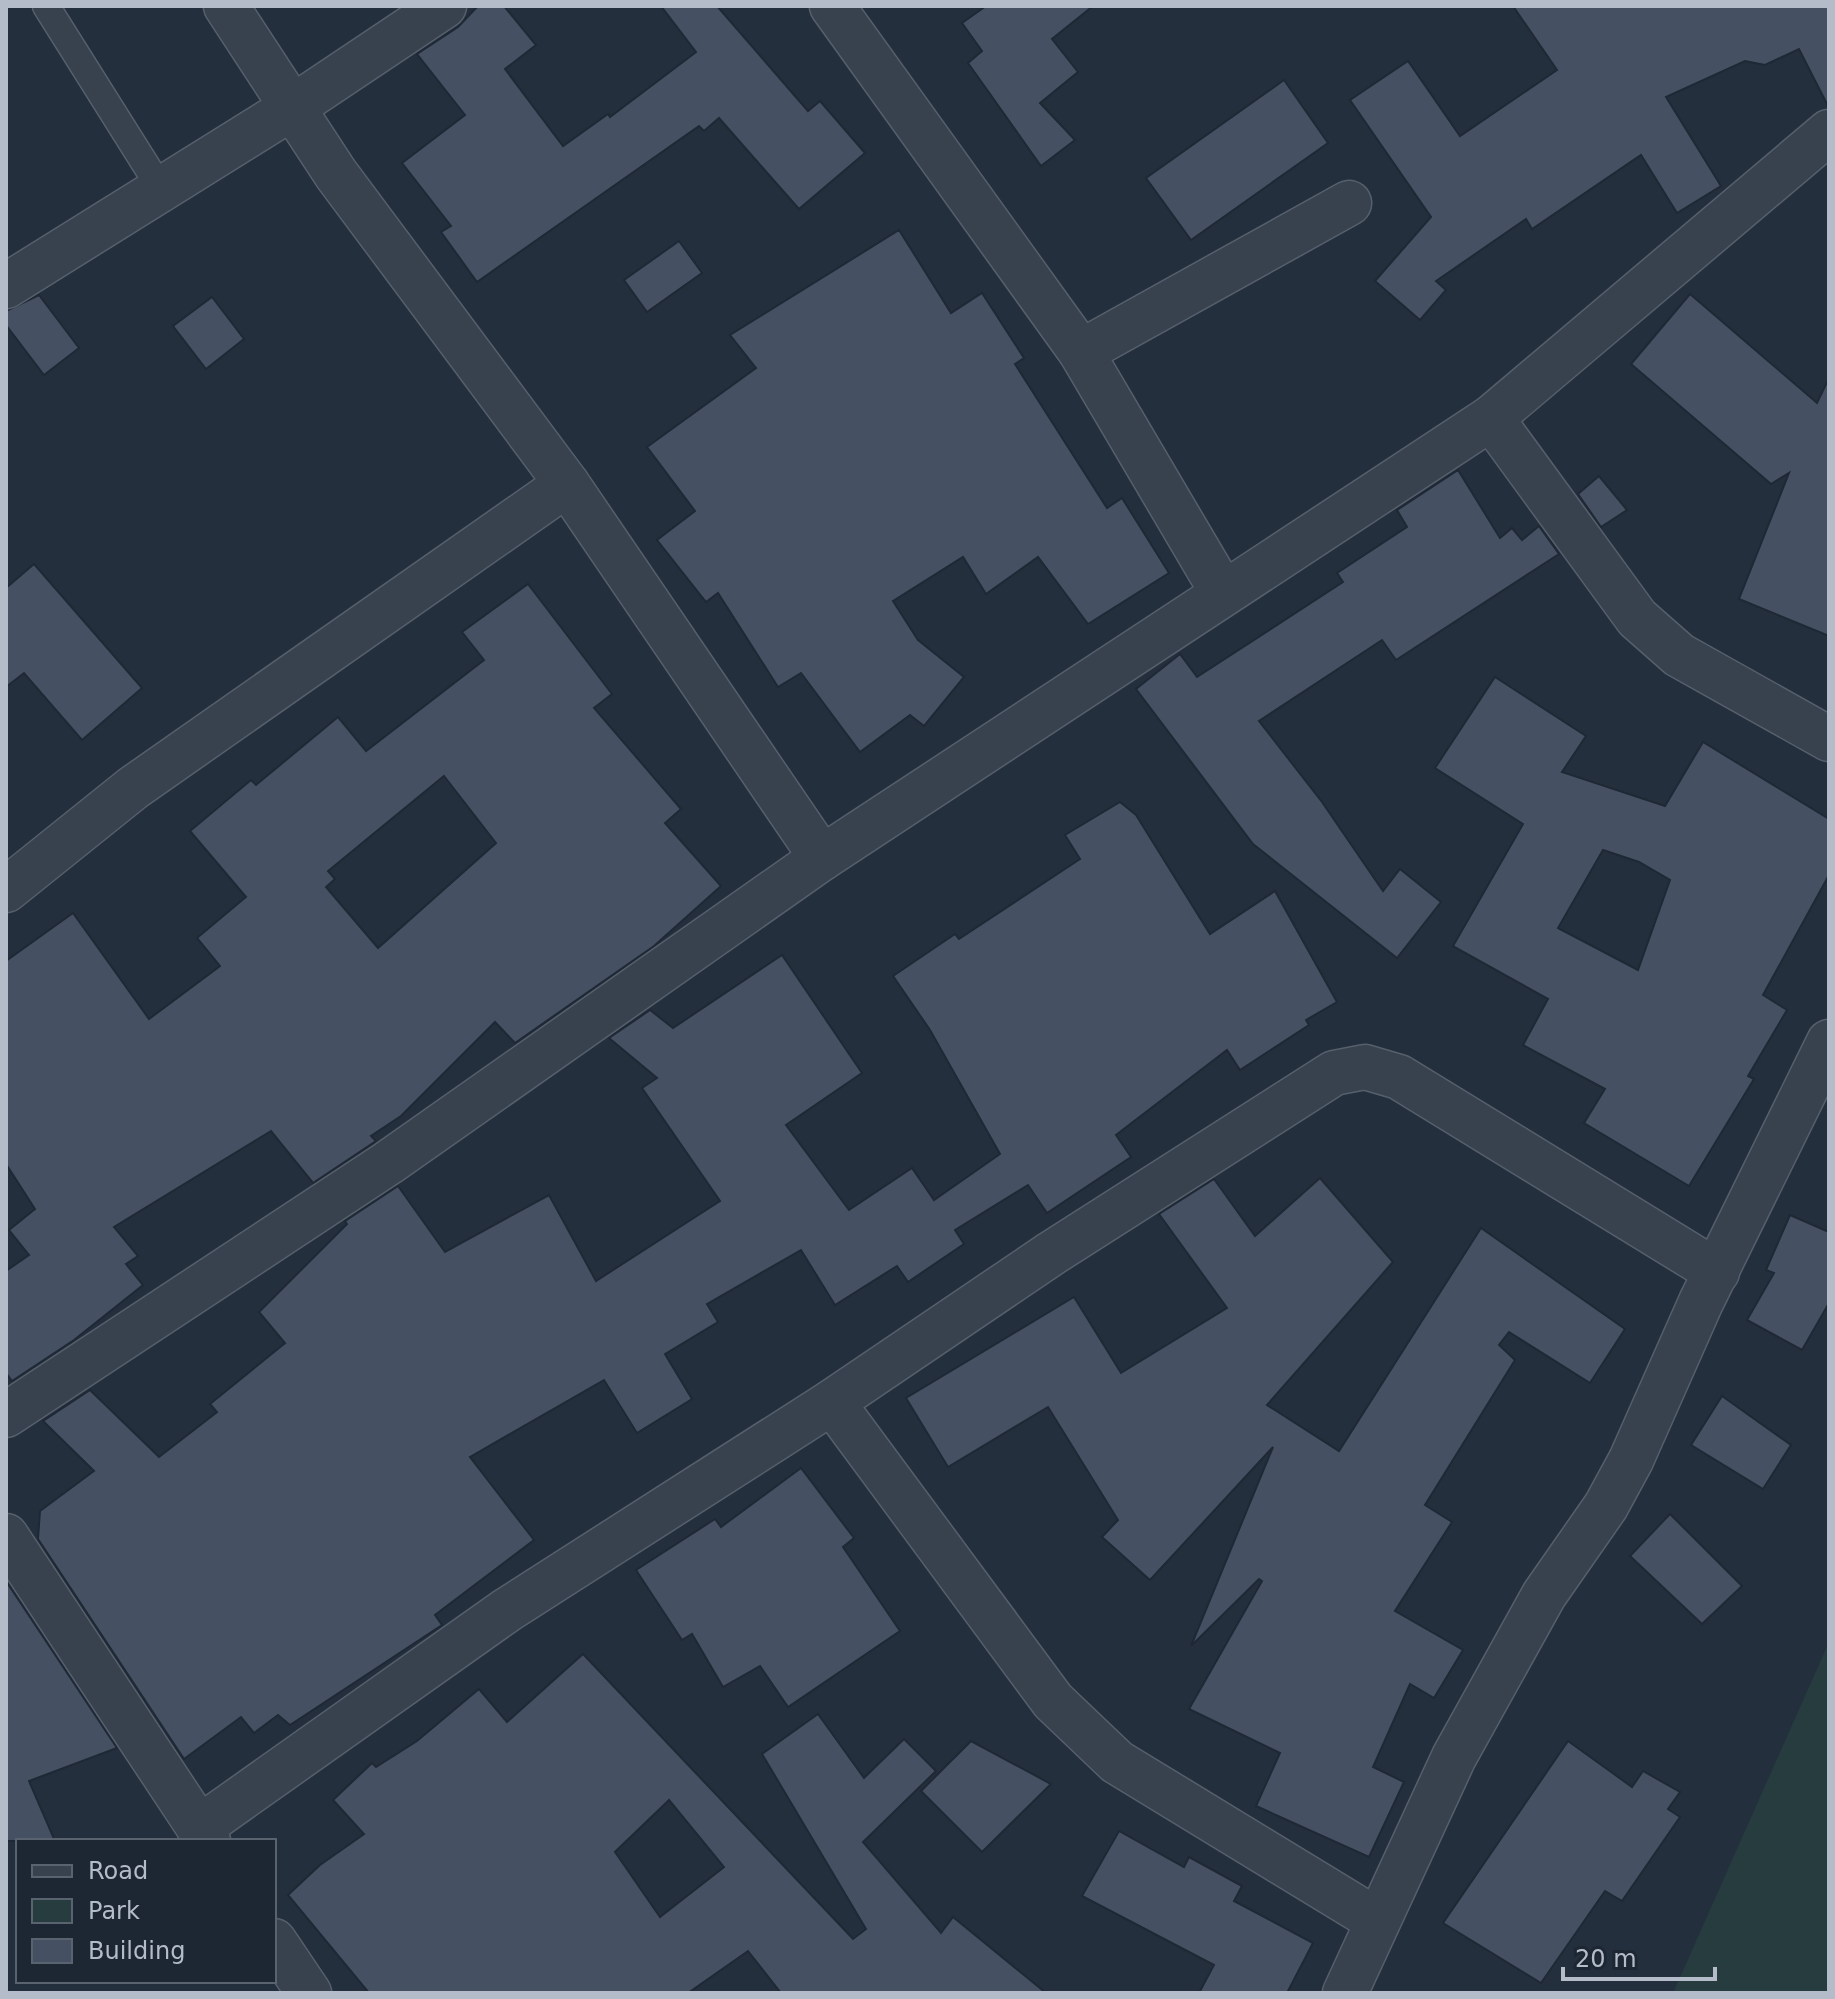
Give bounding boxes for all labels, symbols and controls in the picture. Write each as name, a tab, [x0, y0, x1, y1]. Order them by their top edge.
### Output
legend	[16, 1839, 276, 1983]
text: Road	[88, 1857, 148, 1885]
text: Park	[88, 1897, 140, 1925]
scale bar	[1563, 1931, 1715, 1981]
text: Building	[88, 1937, 185, 1965]
text: 20 m	[1575, 1945, 1637, 1973]

